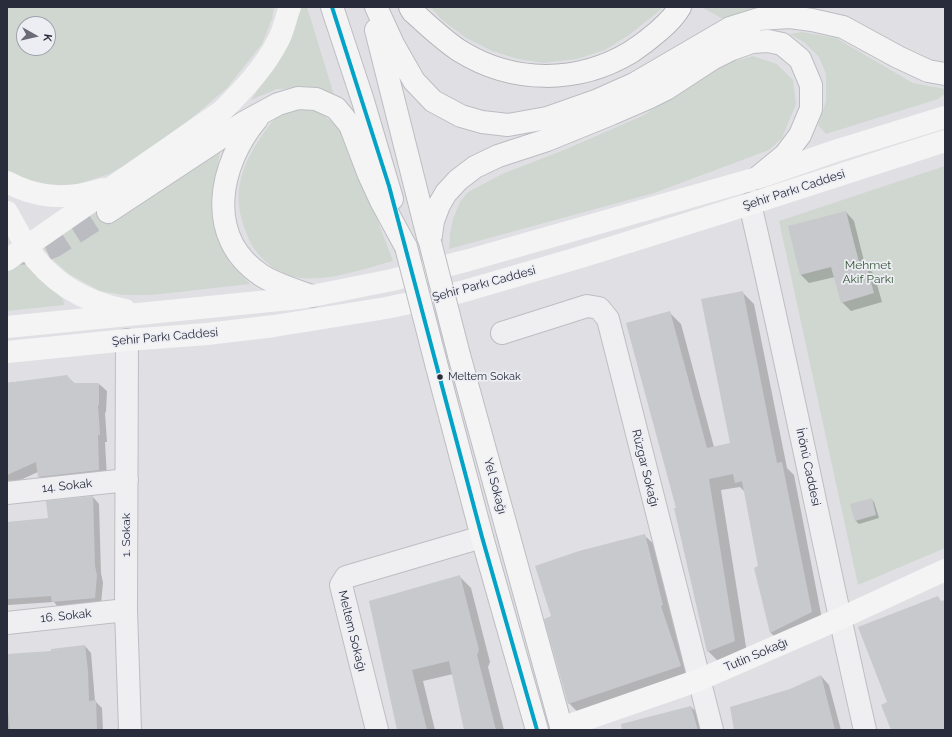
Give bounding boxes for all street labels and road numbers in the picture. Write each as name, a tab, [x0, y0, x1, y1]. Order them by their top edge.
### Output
street label: Şehir Parkı Caddesi	[741, 167, 847, 213]
street label: Şehir Parkı Caddesi	[431, 263, 537, 305]
street label: Şehir Parkı Caddesi	[111, 325, 219, 349]
street label: İnönü Caddesi	[793, 427, 823, 507]
street label: Rüzgar Sokağı	[628, 428, 662, 508]
street label: Yel Sokağı	[481, 456, 509, 516]
street label: 14. Sokak	[41, 476, 93, 496]
street label: 1. Sokak	[119, 513, 133, 557]
street label: Meltem Sokağı	[335, 589, 369, 673]
street label: 16. Sokak	[40, 606, 92, 626]
street label: Tutin Sokağı	[722, 635, 790, 675]

